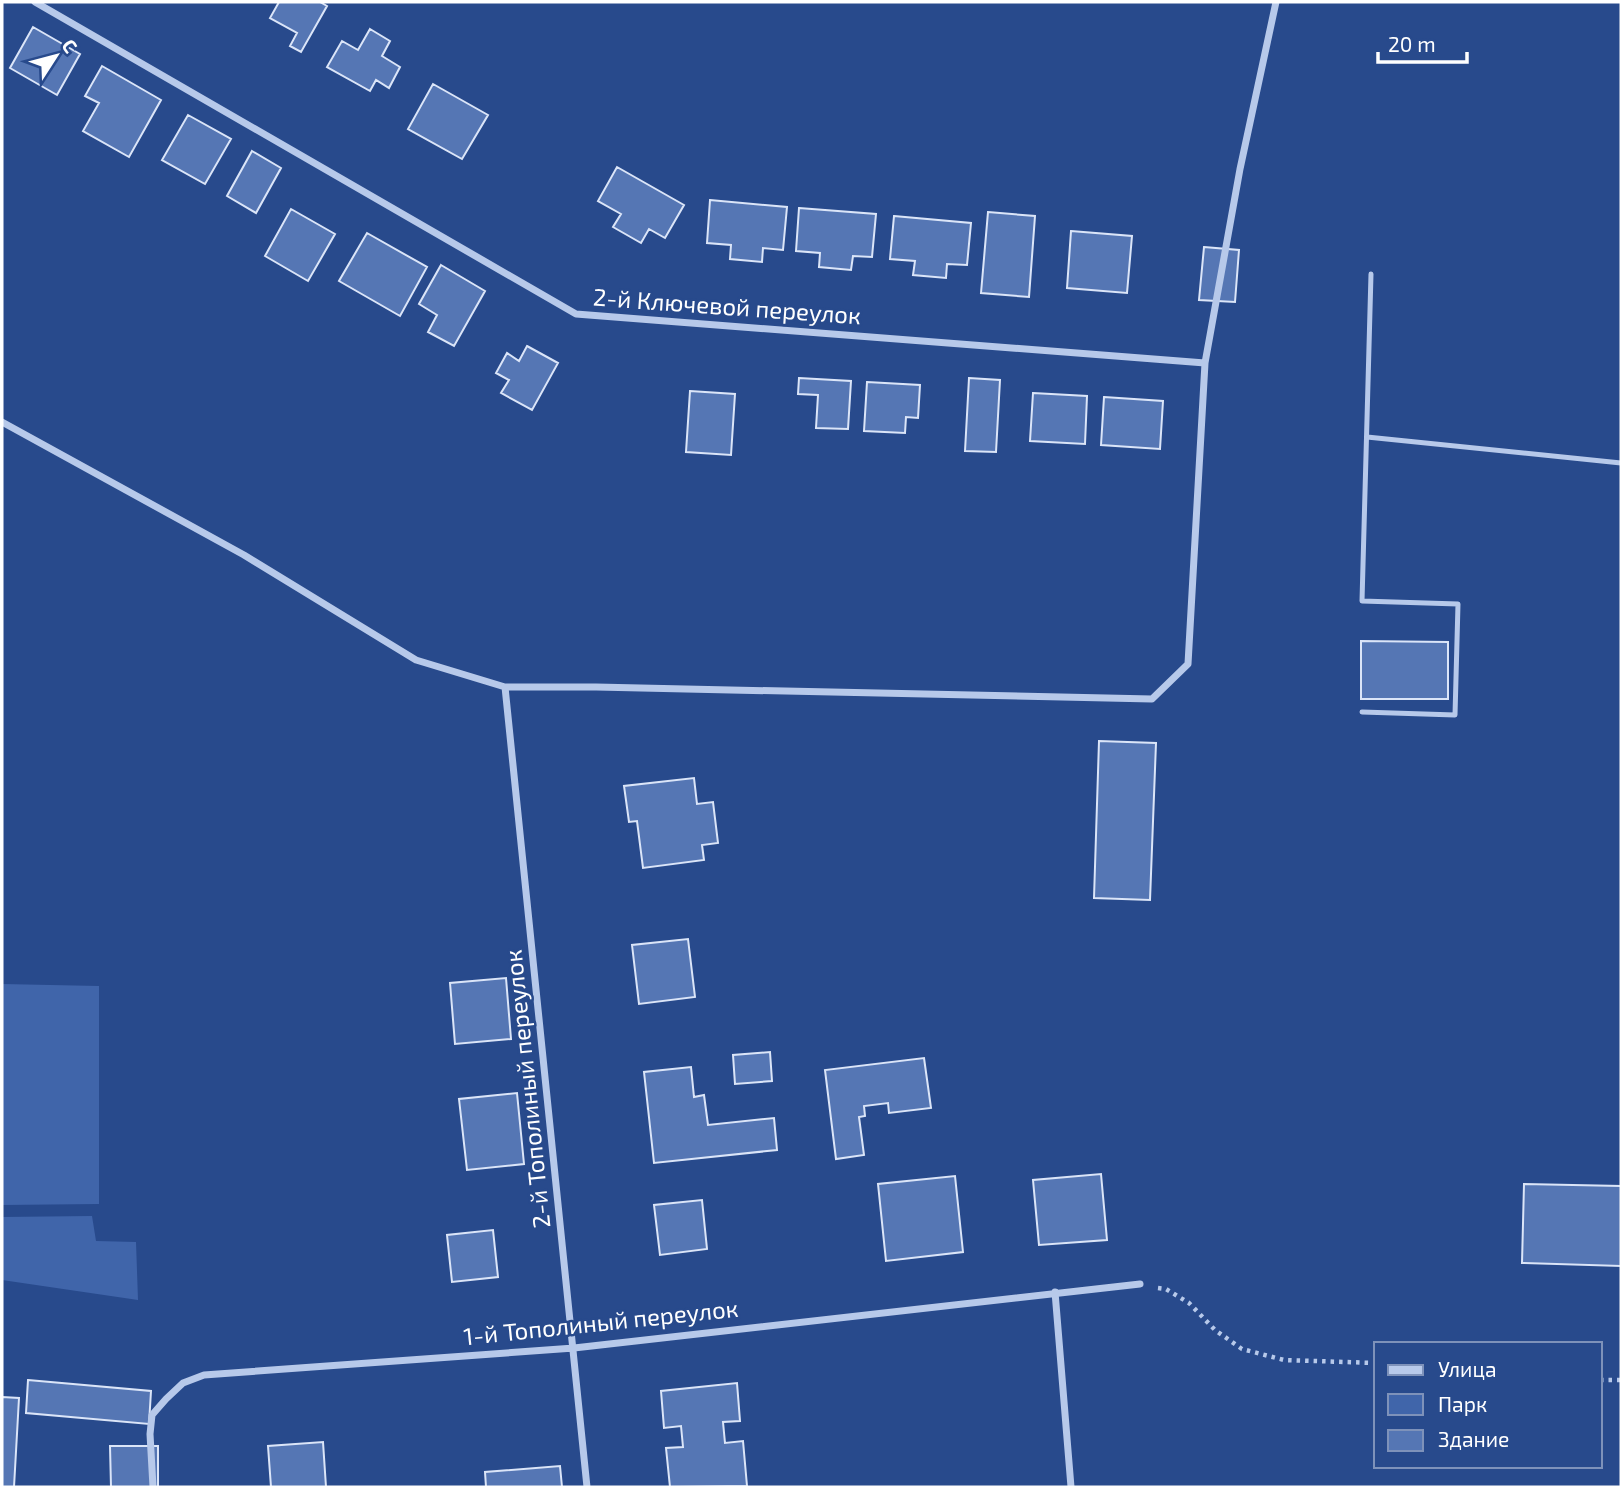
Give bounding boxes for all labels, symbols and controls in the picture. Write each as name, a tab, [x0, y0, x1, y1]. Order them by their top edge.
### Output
north arrow	[21, 21, 91, 91]
scale bar	[1378, 21, 1467, 65]
text: 20 m	[1388, 31, 1436, 56]
text: С	[58, 34, 83, 57]
street label: 2-й Ключевой переулок	[592, 282, 862, 330]
street label: 2-й Тополиный переулок	[497, 948, 557, 1230]
street label: 1-й Тополиный переулок	[462, 1293, 740, 1351]
legend	[1374, 1342, 1602, 1468]
text: Улица	[1438, 1356, 1497, 1381]
text: Парк	[1438, 1391, 1487, 1416]
text: Здание	[1438, 1426, 1509, 1451]

